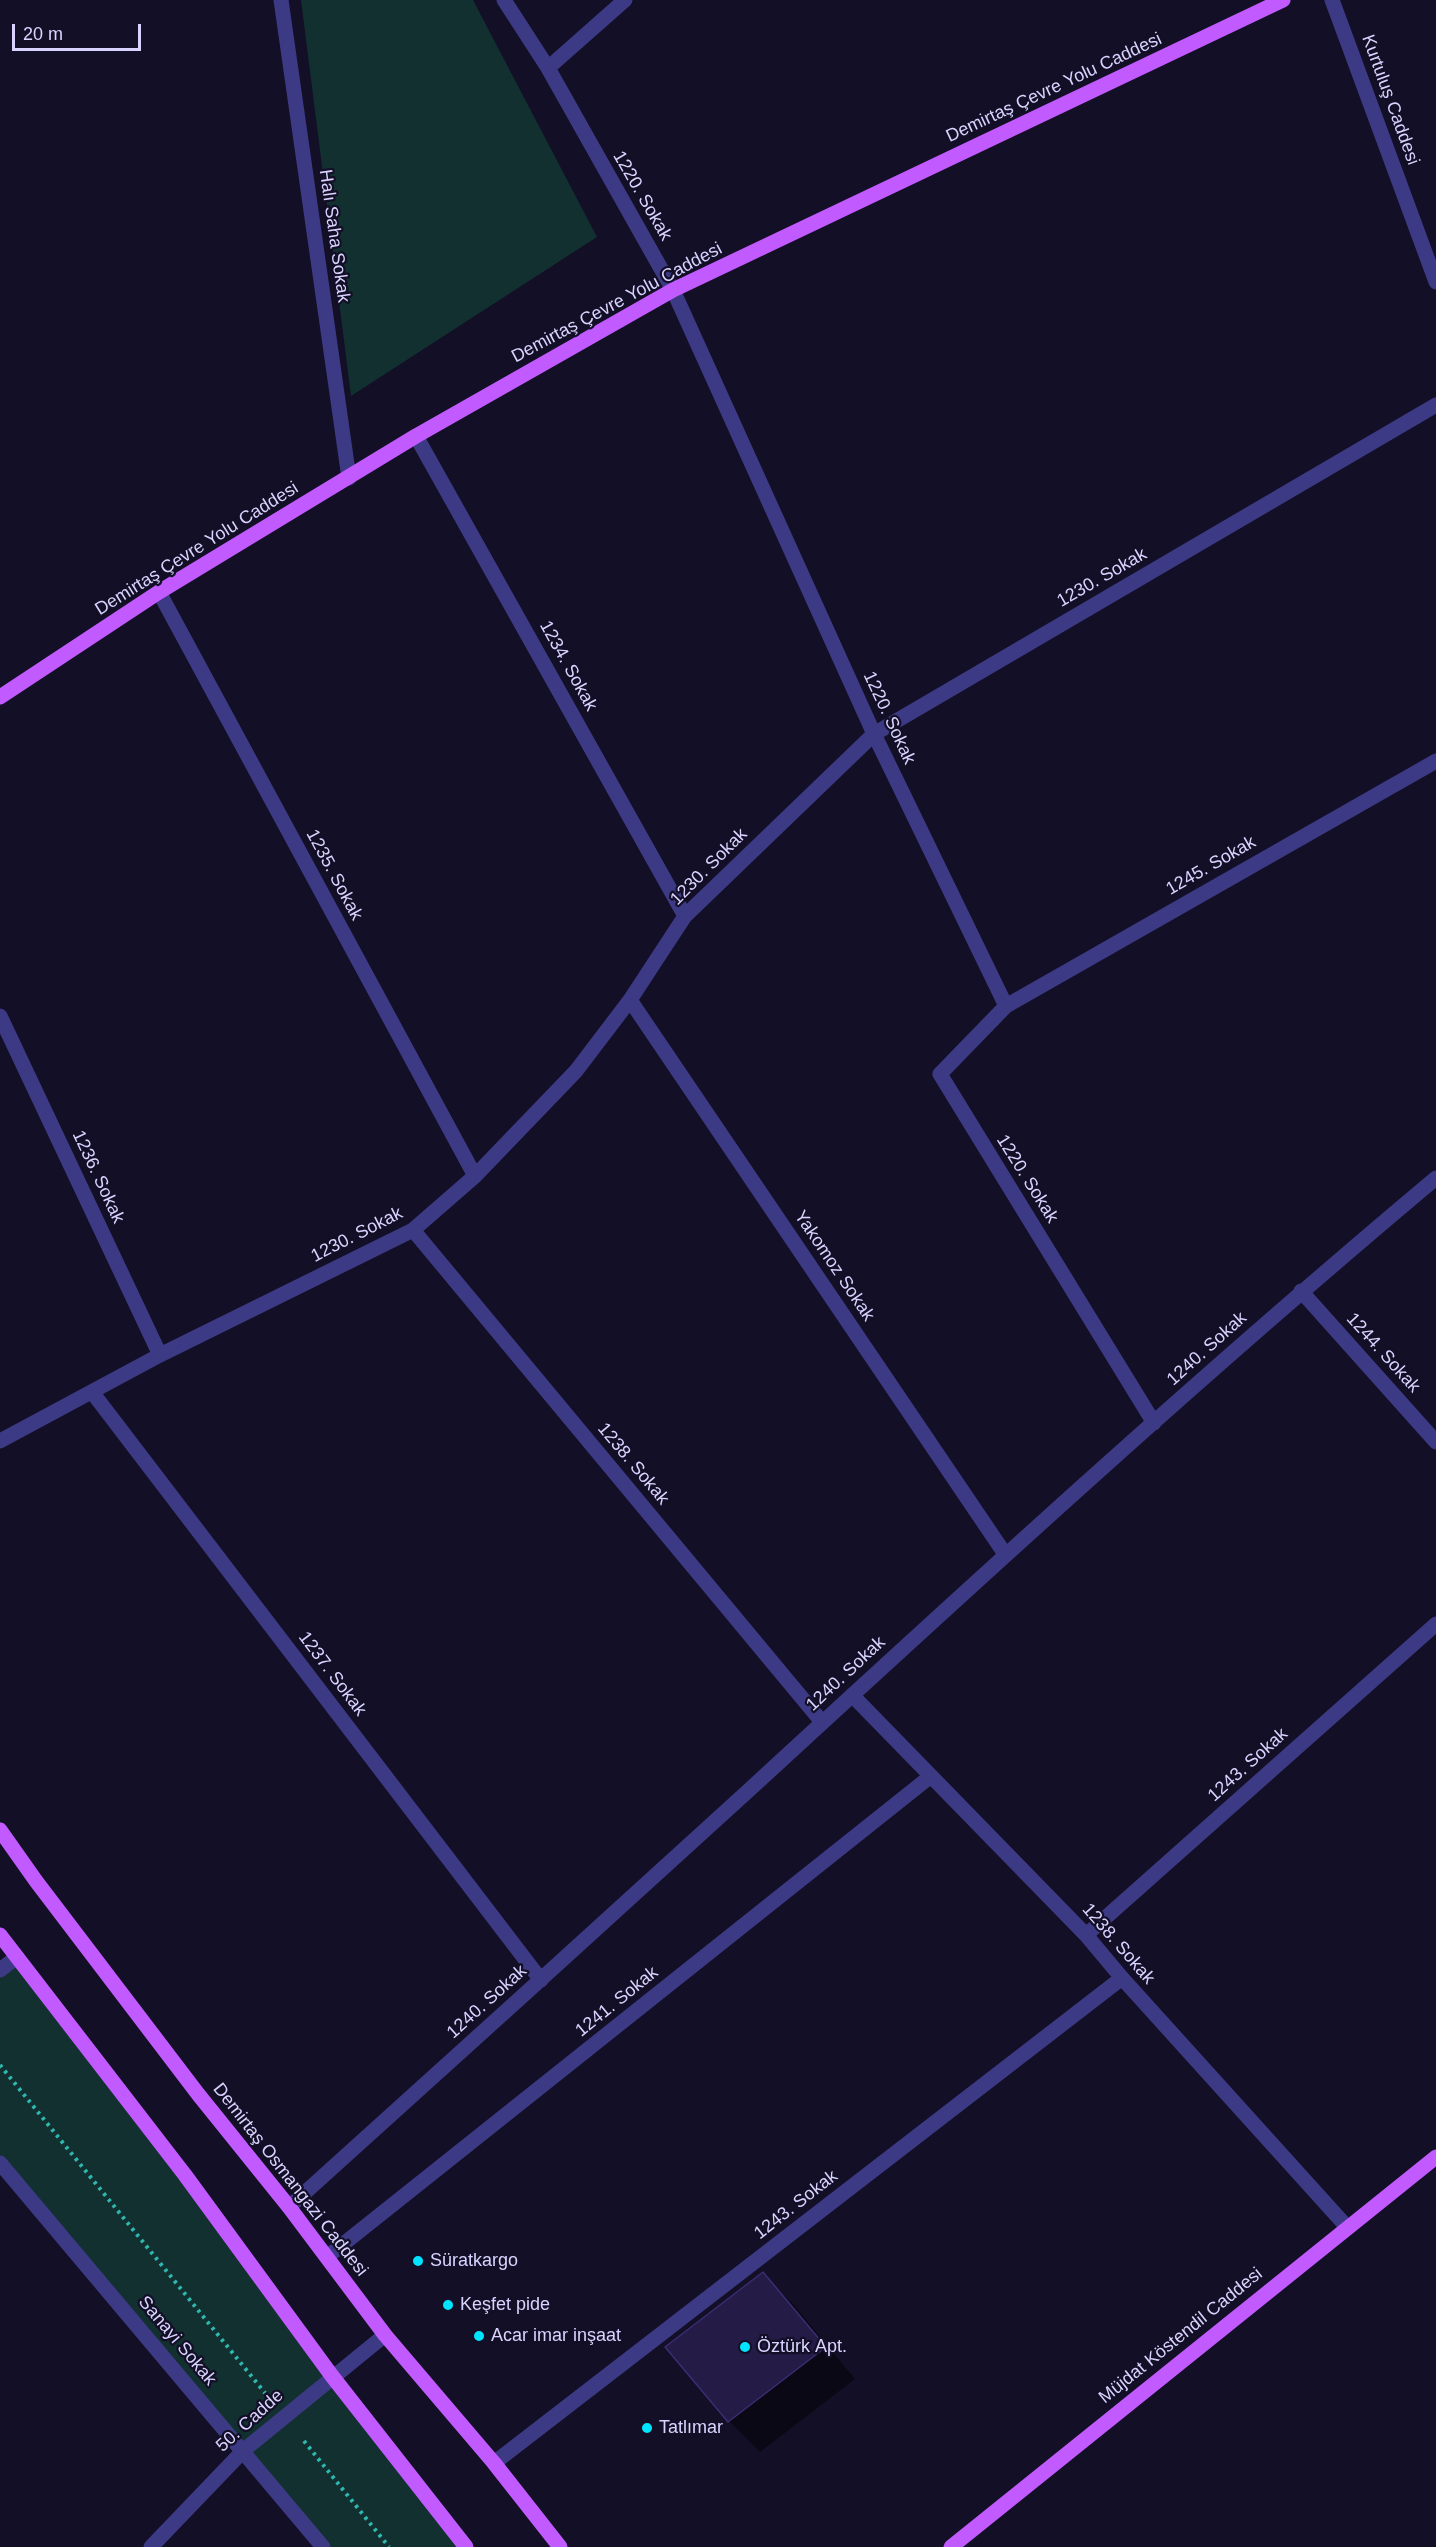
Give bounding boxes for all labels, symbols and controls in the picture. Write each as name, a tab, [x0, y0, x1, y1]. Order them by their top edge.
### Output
scale bar	[15, 12, 144, 50]
text: 20 m	[23, 24, 63, 44]
street label: Demirtaş Çevre Yolu Caddesi	[943, 28, 1165, 148]
street label: Kurtuluş Caddesi	[1356, 32, 1424, 168]
street label: 1220. Sokak	[608, 147, 676, 245]
street label: Halı Saha Sokak	[314, 168, 354, 304]
street label: Demirtaş Çevre Yolu Caddesi	[508, 238, 726, 368]
street label: Demirtaş Çevre Yolu Caddesi	[91, 477, 303, 621]
street label: 1230. Sokak	[1053, 544, 1151, 612]
street label: 1234. Sokak	[534, 617, 602, 715]
street label: 1220. Sokak	[858, 668, 920, 768]
street label: 1230. Sokak	[666, 824, 752, 910]
street label: 1235. Sokak	[301, 826, 367, 924]
street label: 1245. Sokak	[1162, 832, 1260, 900]
street label: 1236. Sokak	[67, 1127, 129, 1227]
street label: 1220. Sokak	[991, 1131, 1063, 1227]
street label: 1230. Sokak	[308, 1203, 406, 1267]
street label: Yakomoz Sokak	[789, 1207, 879, 1325]
street label: 1240. Sokak	[1163, 1307, 1251, 1391]
street label: 1244. Sokak	[1341, 1309, 1425, 1397]
street label: 1238. Sokak	[593, 1419, 673, 1509]
street label: 1237. Sokak	[293, 1628, 371, 1720]
street label: 1240. Sokak	[802, 1632, 890, 1716]
street label: 1243. Sokak	[1204, 1723, 1292, 1807]
street label: 1238. Sokak	[1077, 1899, 1159, 1989]
street label: 1240. Sokak	[443, 1960, 531, 2044]
street label: 1241. Sokak	[571, 1962, 663, 2042]
street label: Demirtaş Osmangazi Caddesi	[208, 2079, 372, 2281]
street label: 1243. Sokak	[750, 2166, 842, 2244]
place label: Süratkargo	[430, 2250, 518, 2272]
marker: Süratkargo	[411, 2254, 425, 2268]
street label: Müjdat Köstendil Caddesi	[1095, 2263, 1267, 2409]
street label: Sanayi Sokak	[133, 2292, 221, 2390]
place label: Keşfet pide	[460, 2294, 550, 2316]
marker: Keşfet pide	[441, 2298, 455, 2312]
place label: Acar imar inşaat	[491, 2325, 621, 2347]
marker: Acar imar inşaat	[472, 2329, 486, 2343]
place label: Öztürk Apt.	[757, 2336, 847, 2358]
marker: Öztürk Apt.	[738, 2340, 752, 2354]
street label: 50. Cadde	[212, 2385, 288, 2457]
place label: Tatlımar	[659, 2417, 723, 2439]
marker: Tatlımar	[640, 2421, 654, 2435]

